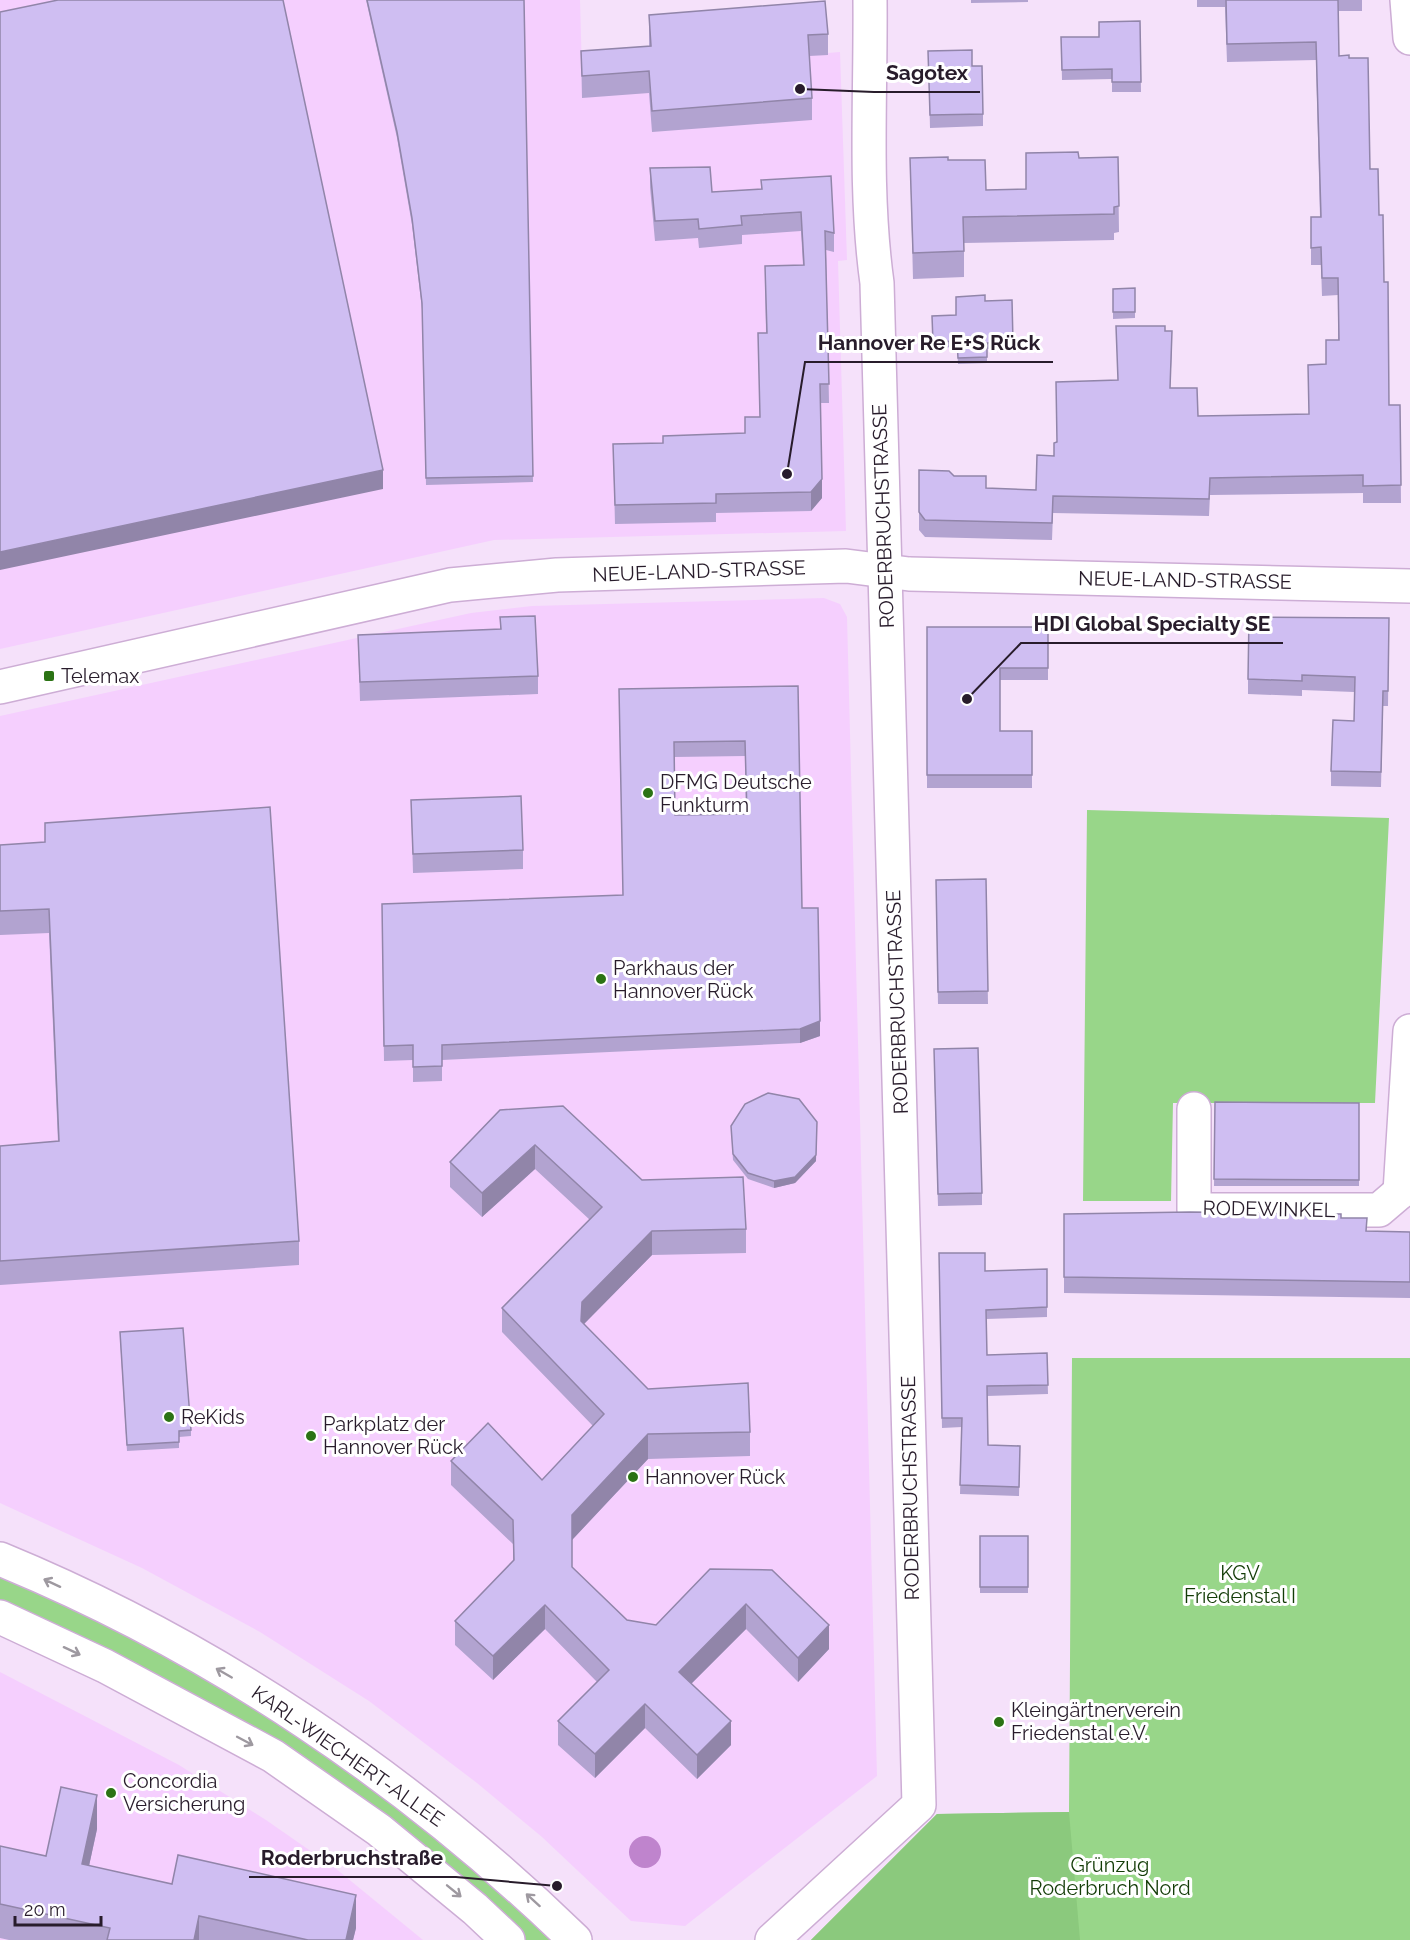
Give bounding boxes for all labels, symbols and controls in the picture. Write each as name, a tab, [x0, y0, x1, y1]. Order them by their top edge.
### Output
callout: Sagotex	[874, 53, 980, 92]
text: Sagotex	[886, 60, 969, 85]
callout: Hannover Re E+S Rück	[805, 323, 1053, 362]
text: Hannover Re E+S Rück	[818, 330, 1041, 355]
street label: RODERBRUCHSTRASSE	[867, 403, 899, 629]
street label: NEUE-LAND-STRASSE	[592, 555, 806, 587]
street label: NEUE-LAND-STRASSE	[1078, 566, 1292, 594]
callout: HDI Global Specialty SE	[1021, 604, 1283, 643]
text: HDI Global Specialty SE	[1034, 611, 1270, 636]
place label: Telemax	[61, 664, 139, 688]
marker: Telemax	[42, 669, 56, 683]
place label: DFMG Deutsche Funkturm	[660, 770, 812, 817]
marker: DFMG Deutsche Funkturm	[641, 786, 655, 800]
street label: RODERBRUCHSTRASSE	[881, 889, 913, 1115]
place label: Parkhaus der Hannover Rück	[613, 956, 754, 1003]
marker: Parkhaus der Hannover Rück	[594, 972, 608, 986]
street label: RODEWINKEL	[1203, 1196, 1336, 1222]
street label: RODERBRUCHSTRASSE	[896, 1375, 924, 1601]
place label: ReKids	[181, 1405, 245, 1429]
marker: ReKids	[162, 1410, 176, 1424]
place label: Parkplatz der Hannover Rück	[323, 1412, 464, 1459]
marker: Parkplatz der Hannover Rück	[304, 1429, 318, 1443]
place label: Hannover Rück	[645, 1465, 786, 1489]
marker: Hannover Rück	[626, 1470, 640, 1484]
park label: KGV Friedenstal I	[1184, 1561, 1296, 1608]
one-way arrow	[43, 1576, 61, 1588]
one-way arrow	[63, 1645, 81, 1657]
one-way arrow	[216, 1667, 233, 1679]
street label: KARL-WIECHERT-ALLEE	[247, 1680, 449, 1832]
place label: Kleingärtnerverein Friedenstal e.V.	[1011, 1698, 1181, 1745]
marker: Kleingärtnerverein Friedenstal e.V.	[992, 1715, 1006, 1729]
one-way arrow	[236, 1735, 253, 1747]
place label: Concordia Versicherung	[123, 1769, 245, 1816]
marker: Concordia Versicherung	[104, 1786, 118, 1800]
callout: Roderbruchstraße	[249, 1838, 456, 1877]
text: Roderbruchstraße	[261, 1845, 444, 1870]
park label: Grünzug Roderbruch Nord	[1029, 1853, 1191, 1900]
one-way arrow	[446, 1885, 462, 1898]
scale bar	[15, 1889, 100, 1927]
one-way arrow	[526, 1893, 541, 1907]
text: 20 m	[24, 1899, 66, 1920]

